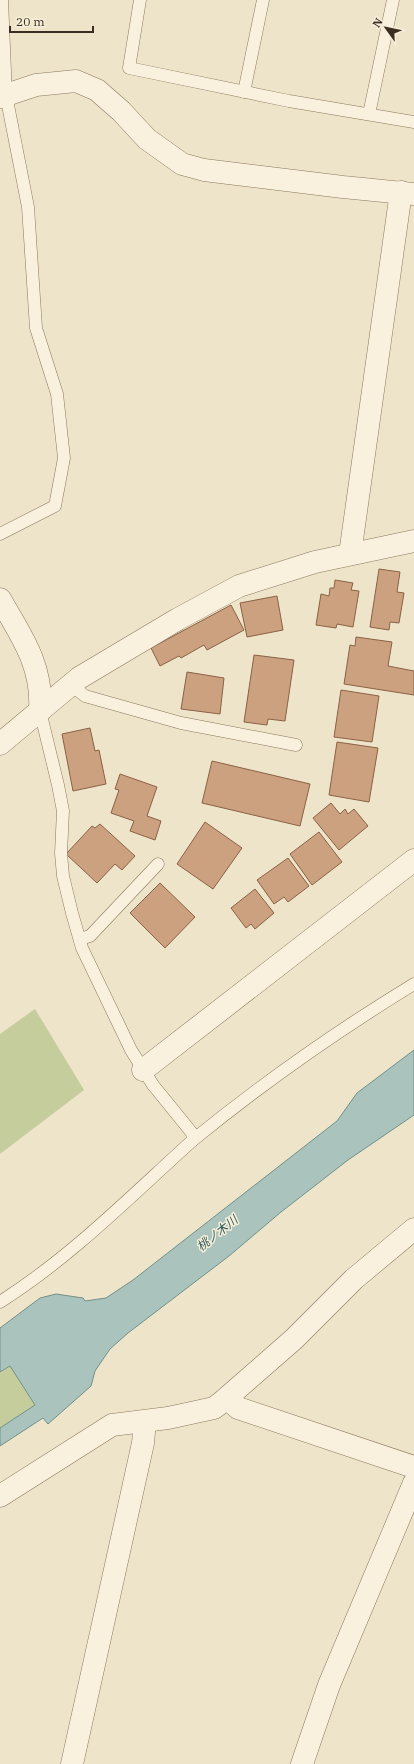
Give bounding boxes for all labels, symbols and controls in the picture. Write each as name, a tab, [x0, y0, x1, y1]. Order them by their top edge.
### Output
scale bar	[10, 8, 93, 34]
north arrow	[366, 8, 406, 48]
text: 20 m	[16, 14, 45, 29]
text: N	[369, 15, 386, 30]
water label: 桃ノ木川	[194, 1211, 242, 1254]

